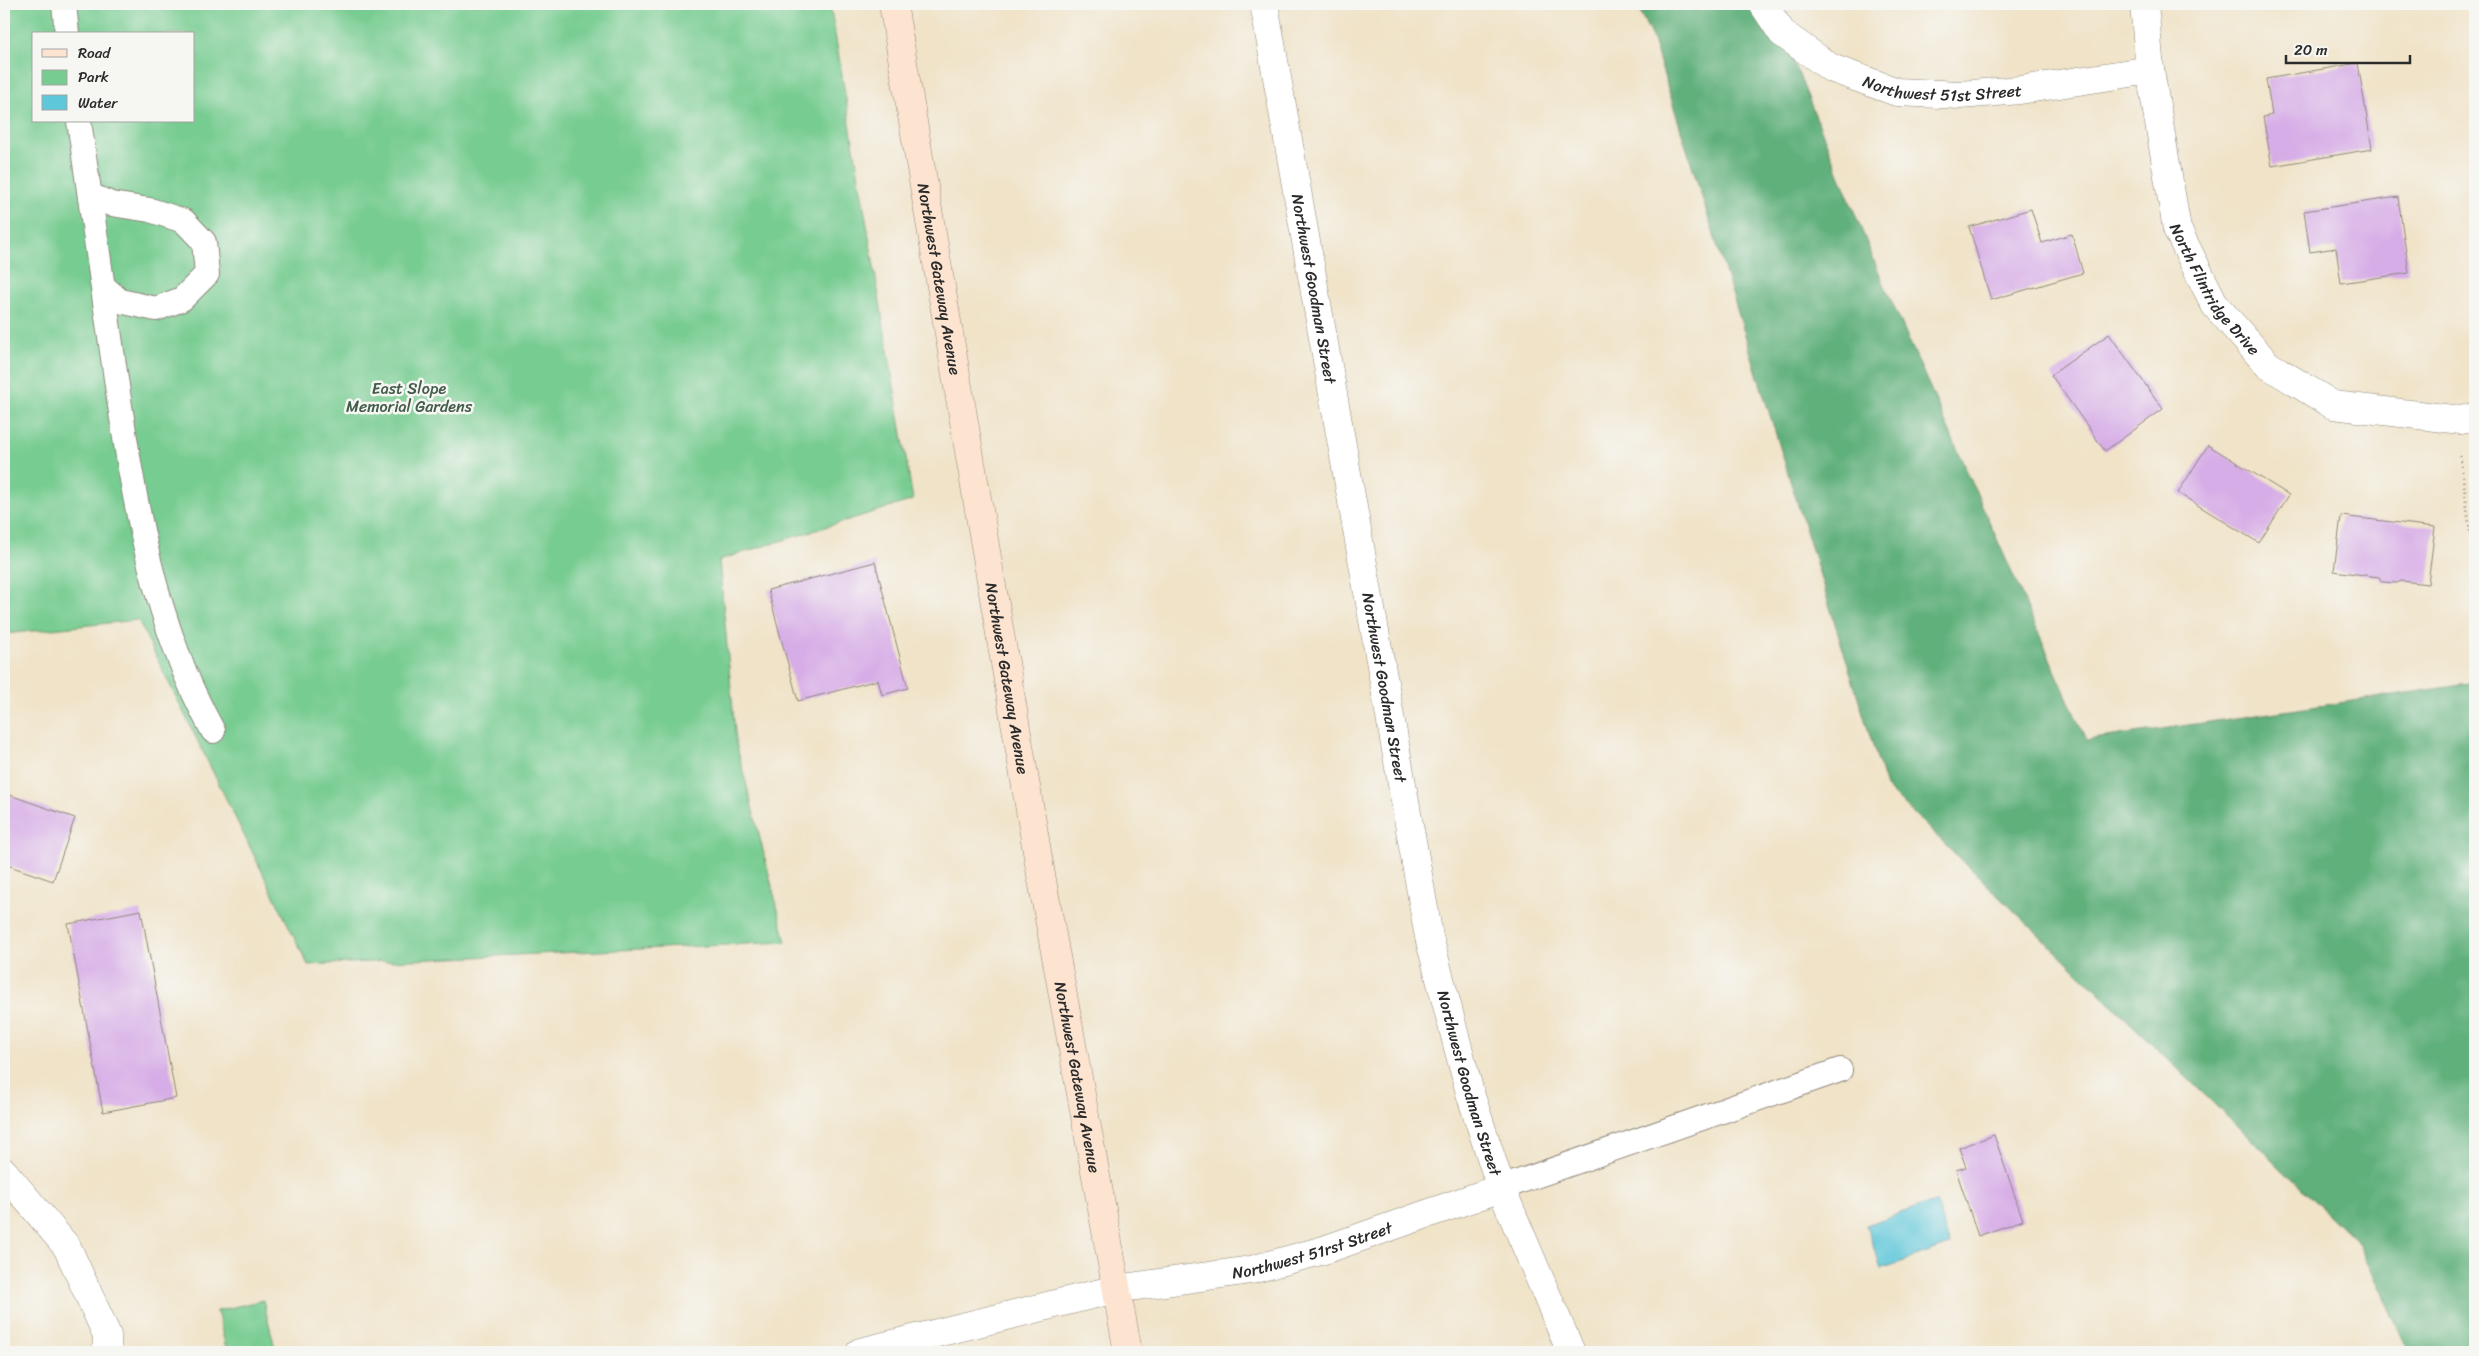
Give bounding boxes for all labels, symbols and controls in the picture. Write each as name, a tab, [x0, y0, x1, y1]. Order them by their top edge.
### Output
legend	[32, 32, 195, 122]
scale bar	[2286, 32, 2410, 64]
text: 20 m	[2294, 37, 2328, 63]
text: Road	[78, 40, 111, 66]
text: Park	[78, 64, 109, 90]
street label: Northwest 51st Street	[1859, 67, 2023, 110]
text: Water	[78, 90, 118, 116]
street label: Northwest Gateway Avenue	[909, 181, 970, 377]
street label: Northwest Goodman Street	[1283, 192, 1345, 386]
street label: North Flintridge Drive	[2161, 218, 2267, 362]
park label: East Slope Memorial Gardens	[346, 374, 473, 421]
street label: Northwest Gateway Avenue	[977, 580, 1038, 777]
street label: Northwest Goodman Street	[1353, 590, 1415, 785]
street label: Northwest Gateway Avenue	[1046, 979, 1109, 1175]
street label: Northwest Goodman Street	[1429, 987, 1510, 1180]
street label: Northwest 51rst Street	[1230, 1213, 1397, 1288]

